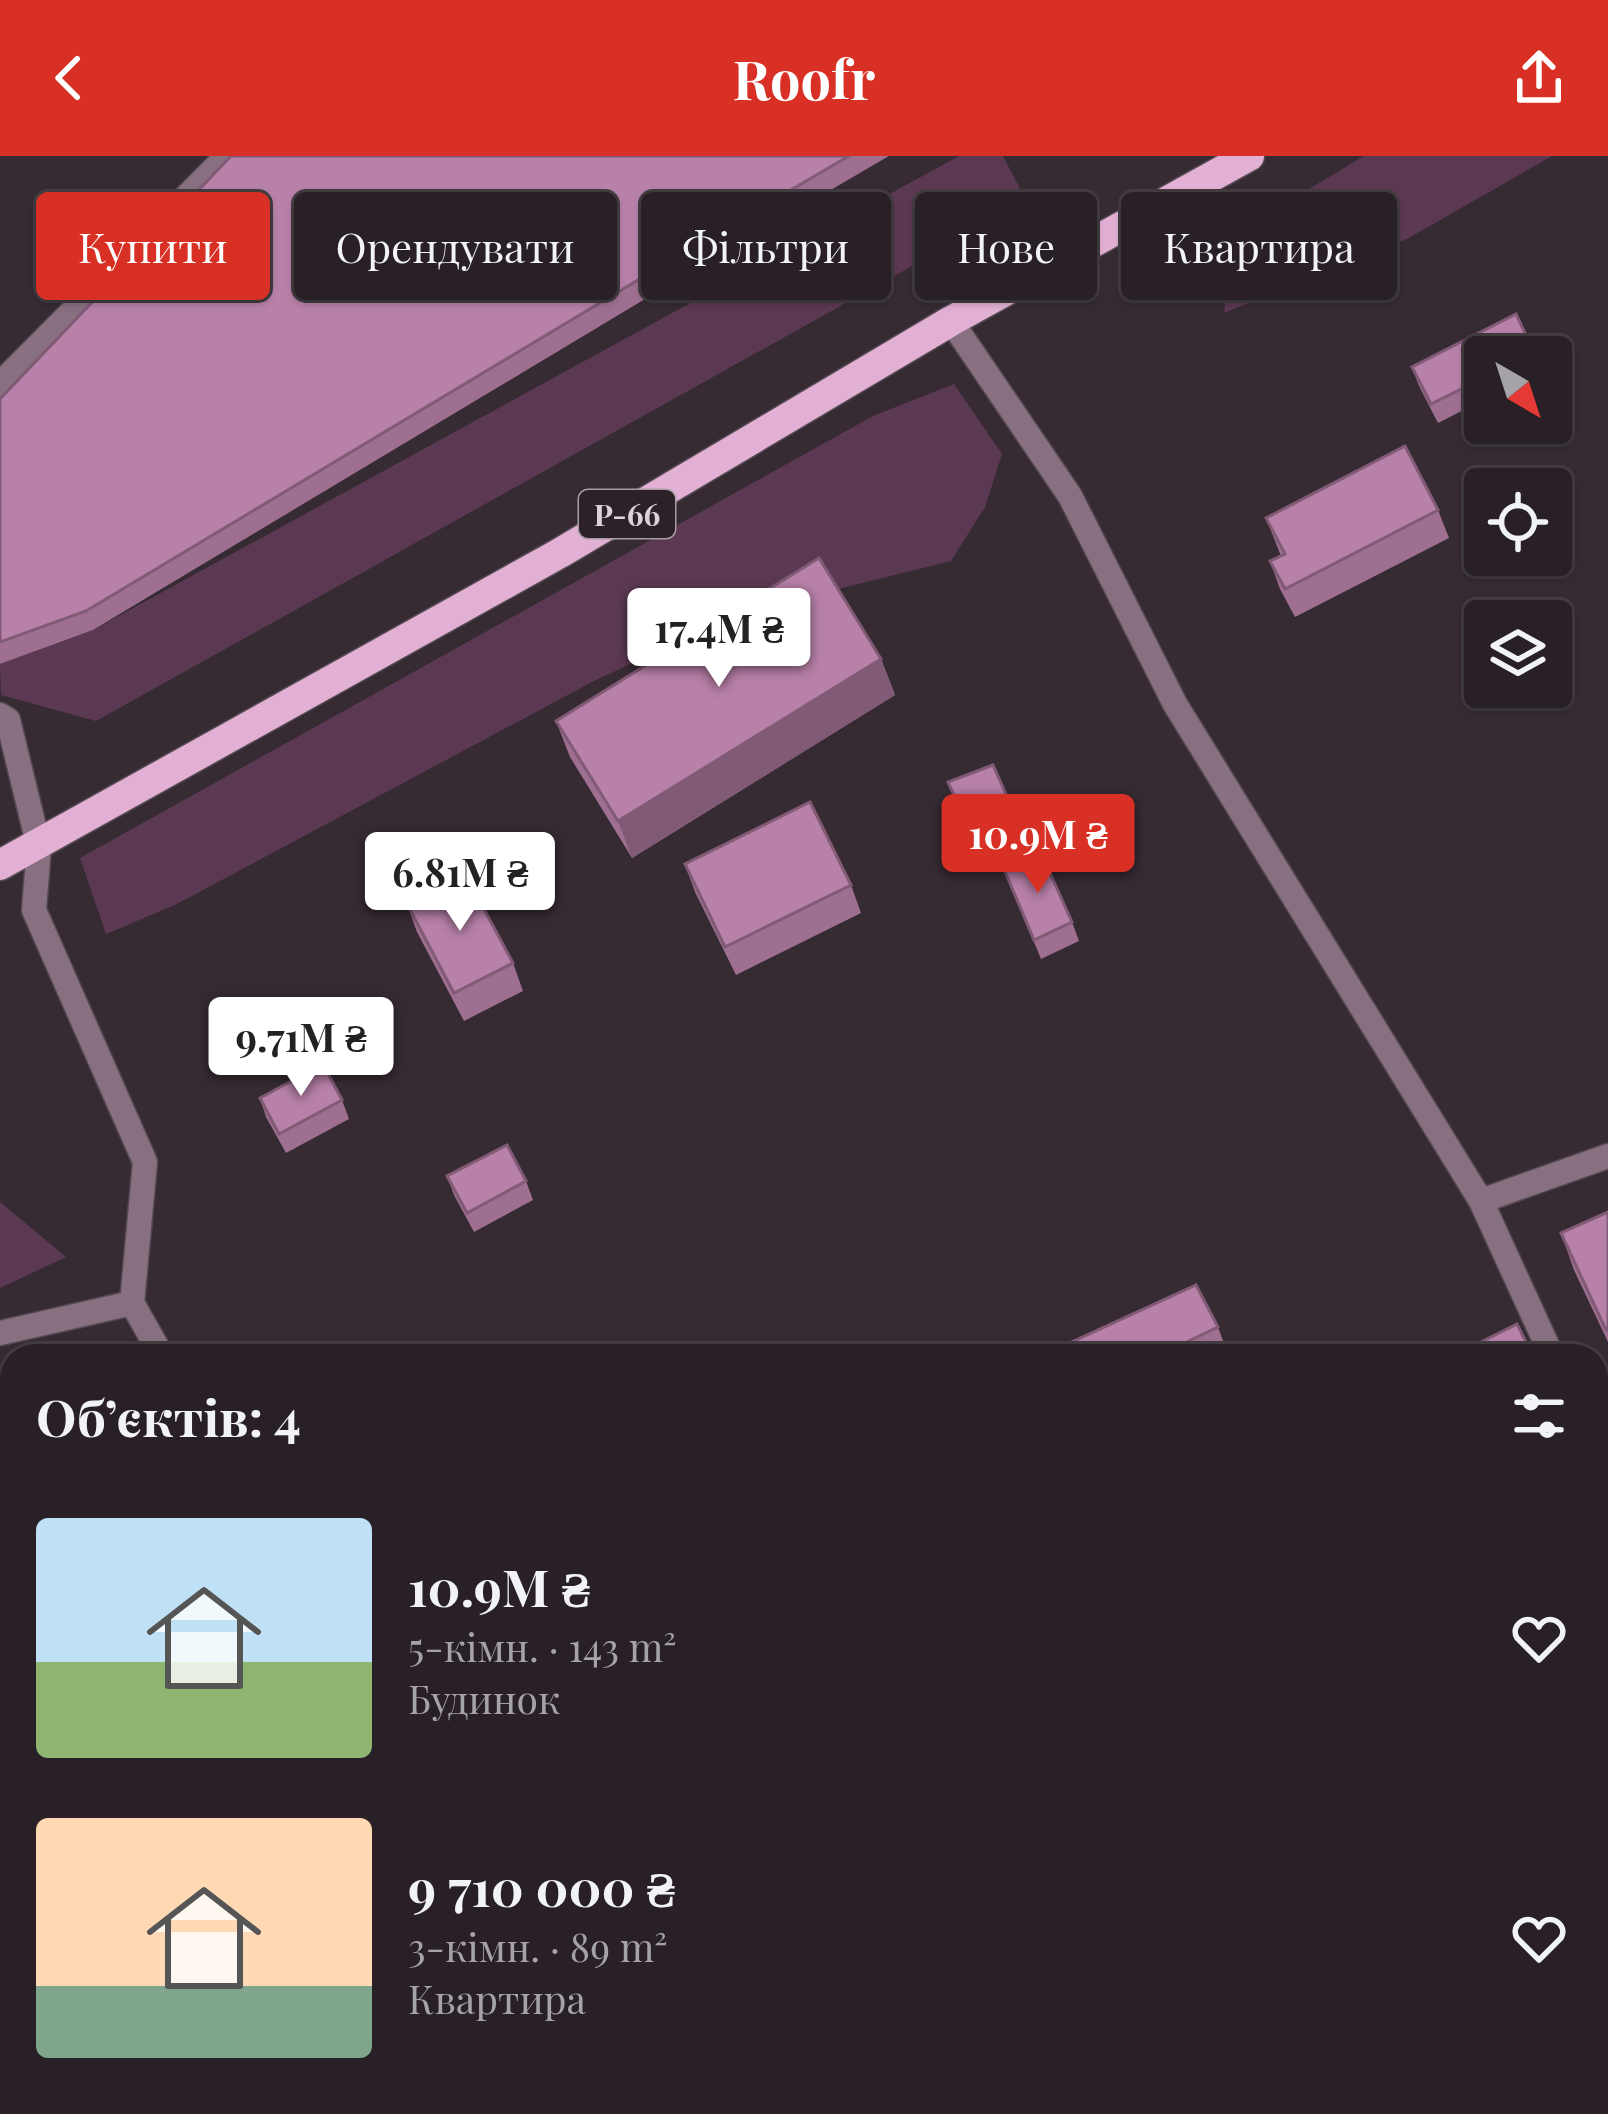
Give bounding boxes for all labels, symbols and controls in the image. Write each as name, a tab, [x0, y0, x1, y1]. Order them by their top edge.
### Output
text: Roofr	[733, 42, 875, 114]
icon: back	[36, 45, 102, 111]
icon: share	[1506, 45, 1572, 111]
chip: Купити	[36, 192, 270, 300]
chip: Орендувати	[294, 192, 617, 300]
chip: Фільтри	[641, 192, 891, 300]
chip: Нове	[915, 192, 1097, 300]
chip: Квартира	[1121, 192, 1397, 300]
north arrow	[1464, 336, 1572, 444]
map controls	[1464, 336, 1572, 708]
button: locate	[1464, 468, 1572, 576]
road number: Р-66	[579, 490, 675, 538]
pin: 17.4M ₴	[608, 588, 830, 690]
button: layers	[1464, 600, 1572, 708]
text: 17.4M ₴	[654, 601, 784, 653]
pin: 10.9M ₴	[927, 794, 1149, 896]
text: 10.9M ₴	[969, 807, 1107, 859]
pin: 6.81M ₴	[349, 832, 571, 934]
text: 6.81M ₴	[392, 845, 528, 897]
pin: 9.71M ₴	[190, 997, 412, 1099]
text: 9.71M ₴	[236, 1010, 366, 1062]
text: Об’єктів: 4	[36, 1382, 301, 1450]
icon: filters	[1506, 1383, 1572, 1449]
text: 10.9M ₴	[408, 1552, 590, 1620]
icon: home	[132, 1566, 276, 1710]
icon: heart	[1506, 1605, 1572, 1671]
text: 5-кімн. · 143 m²	[408, 1620, 677, 1672]
text: Будинок	[408, 1672, 560, 1724]
text: 9 710 000 ₴	[408, 1852, 675, 1920]
icon: home	[132, 1866, 276, 2010]
icon: heart	[1506, 1905, 1572, 1971]
text: 3-кімн. · 89 m²	[408, 1920, 668, 1972]
text: Квартира	[408, 1972, 586, 2024]

